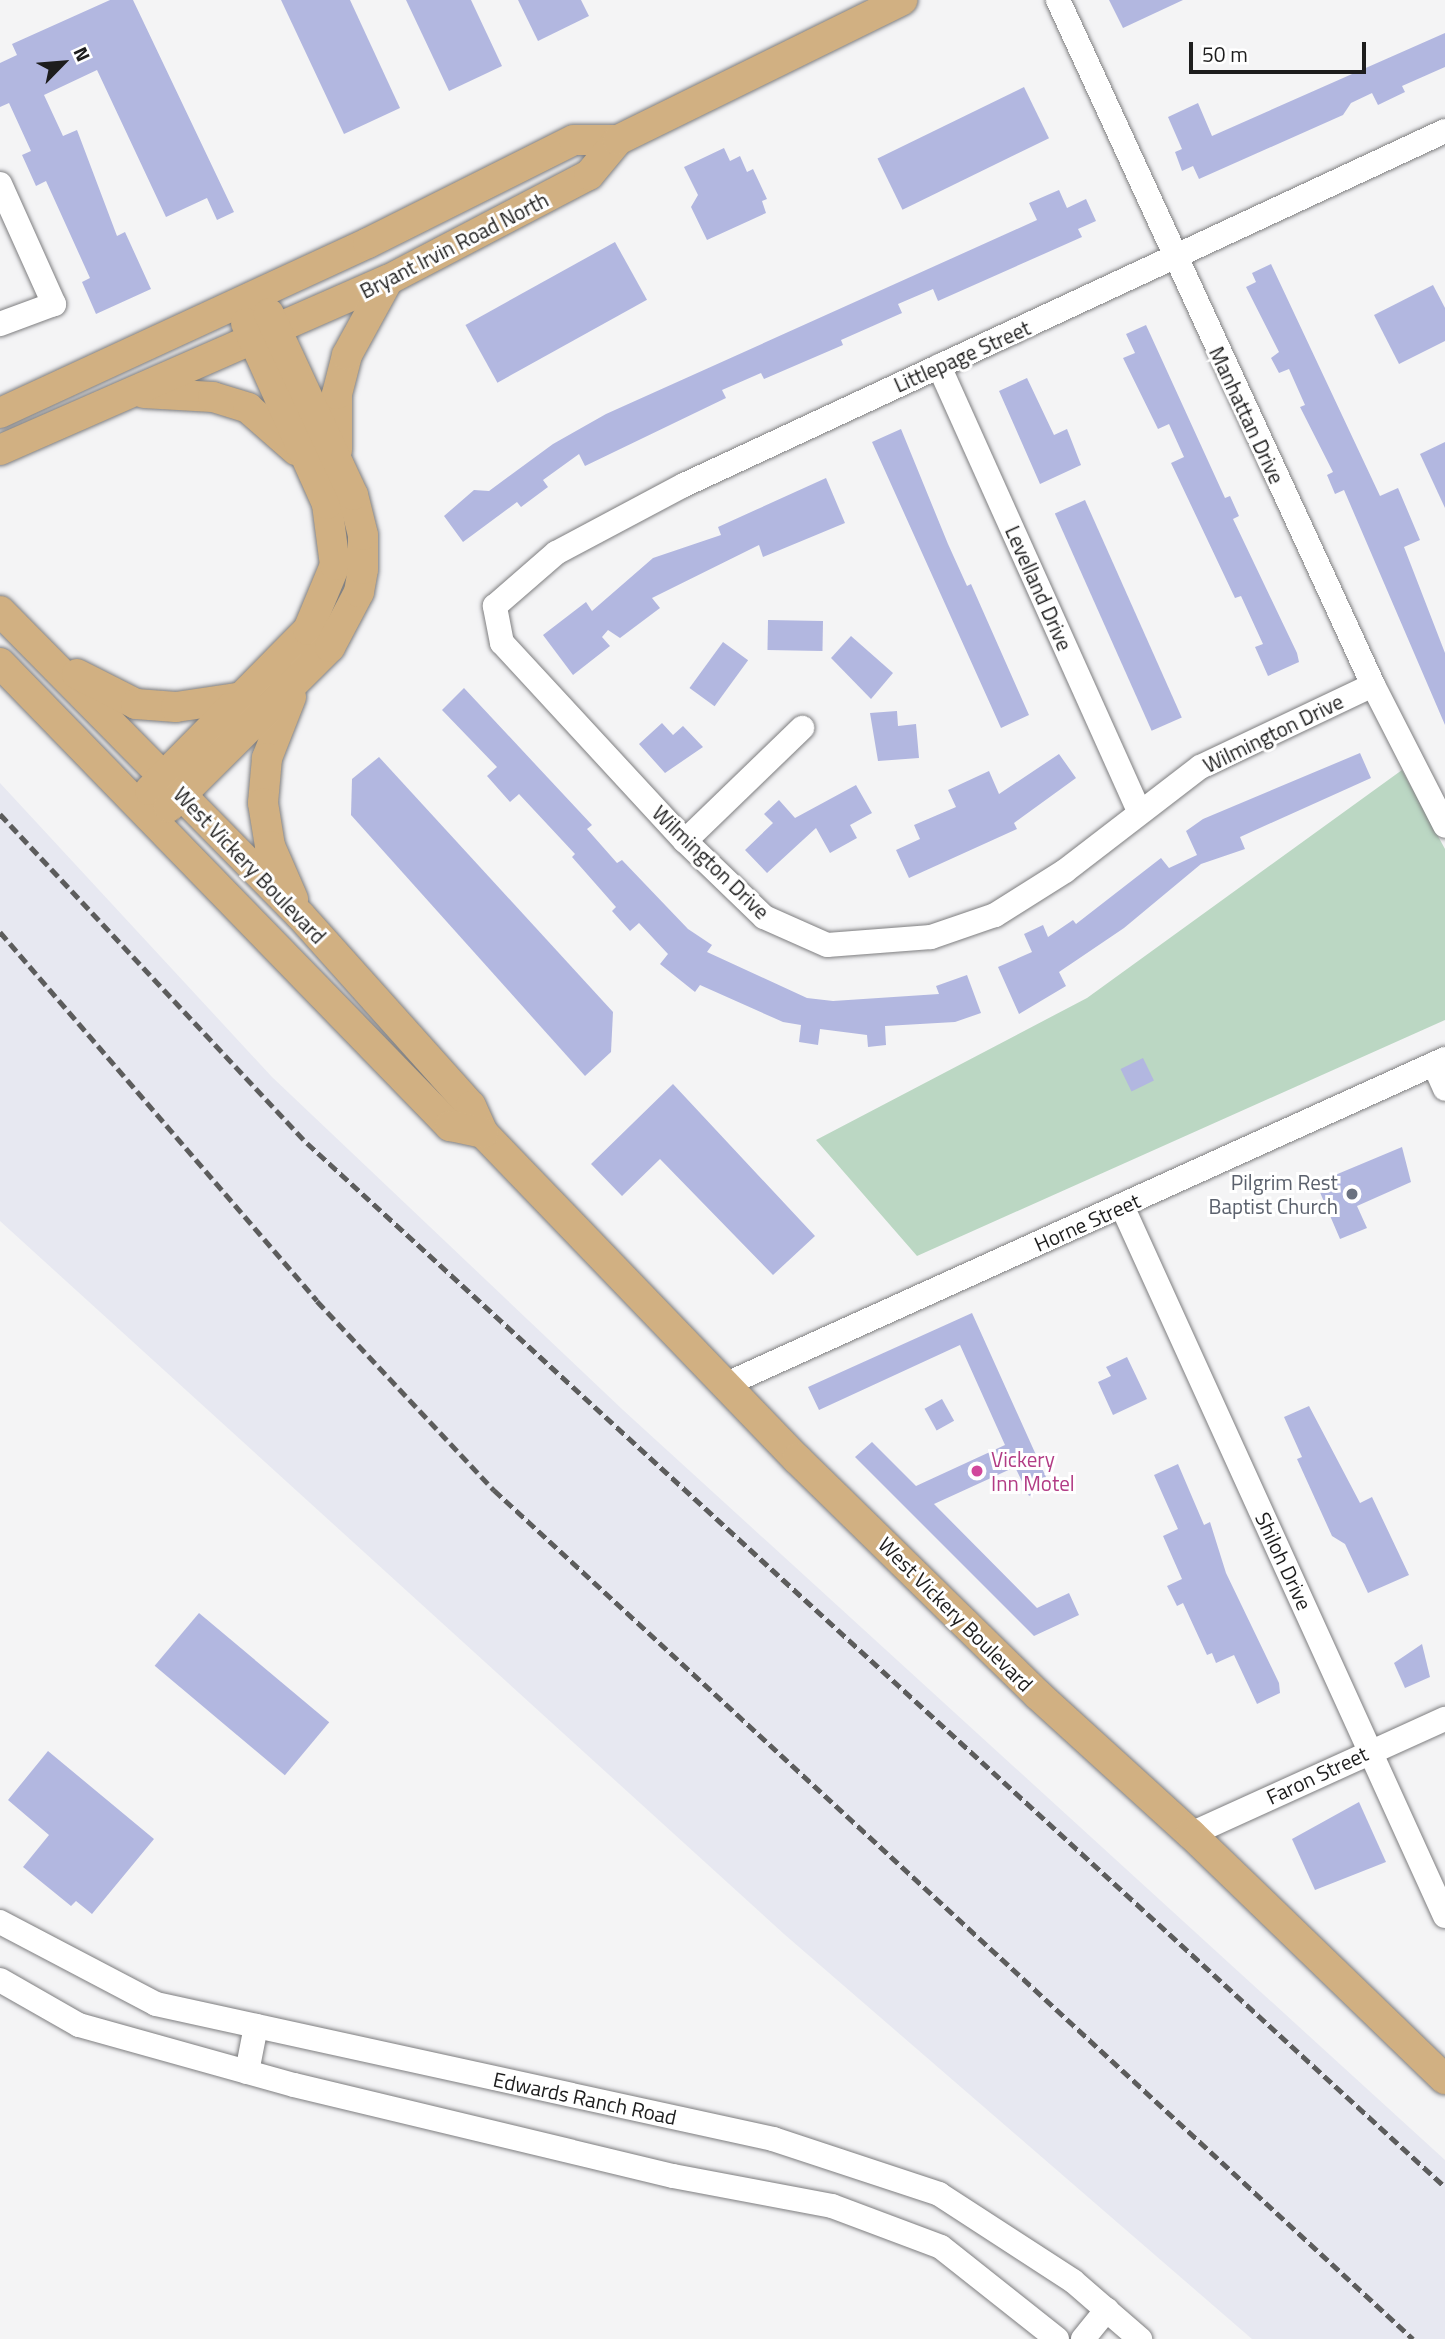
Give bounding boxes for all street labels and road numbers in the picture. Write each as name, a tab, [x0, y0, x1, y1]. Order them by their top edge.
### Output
street label: Bryant Irvin Road North	[356, 187, 552, 303]
street label: Littlepage Street	[890, 315, 1034, 397]
street label: Manhattan Drive	[1204, 342, 1290, 488]
street label: Levelland Drive	[1000, 522, 1078, 654]
street label: Wilmington Drive	[1199, 688, 1347, 778]
street label: West Vickery Boulevard	[169, 781, 331, 949]
street label: Wilmington Drive	[647, 800, 775, 924]
street label: Horne Street	[1030, 1187, 1144, 1257]
street label: Shiloh Drive	[1250, 1508, 1318, 1614]
street label: West Vickery Boulevard	[874, 1532, 1038, 1696]
street label: Faron Street	[1262, 1741, 1372, 1809]
street label: Edwards Ranch Road	[491, 2066, 679, 2130]

